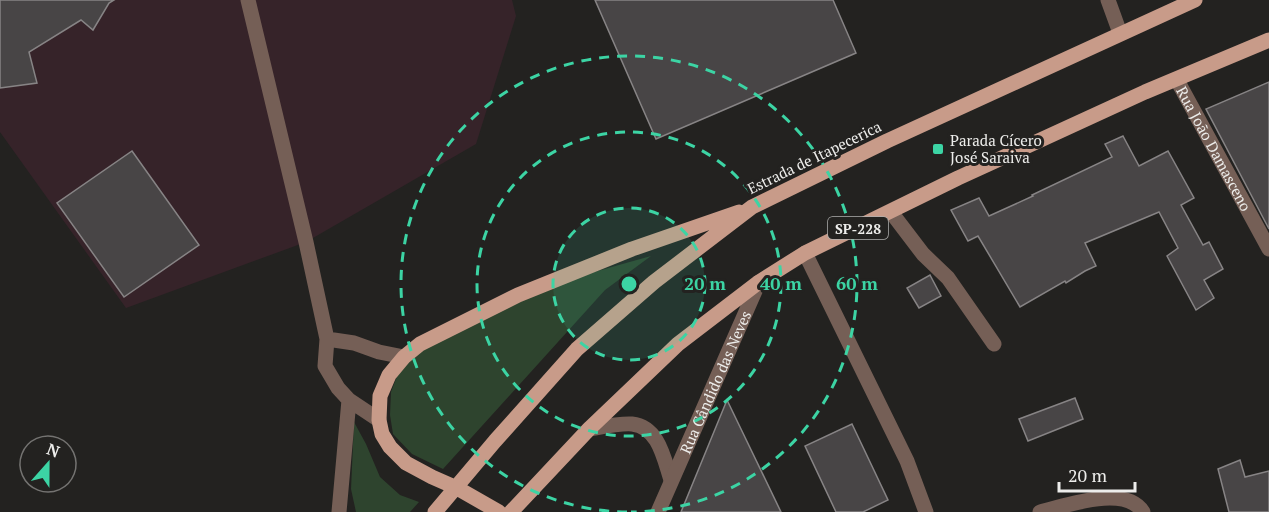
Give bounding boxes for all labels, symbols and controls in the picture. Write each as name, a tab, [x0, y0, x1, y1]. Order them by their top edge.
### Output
street label: Rua João Damasceno	[1172, 83, 1256, 214]
street label: Estrada de Itapecerica	[744, 116, 885, 198]
place label: Parada Cícero José Saraiva	[950, 130, 1042, 167]
marker: Parada Cícero José Saraiva	[931, 142, 945, 156]
road number: SP-228	[828, 217, 888, 239]
text: 20 m	[684, 271, 726, 295]
text: 40 m	[760, 271, 802, 295]
text: 60 m	[836, 271, 878, 295]
centre of rings	[619, 274, 639, 294]
street label: Rua Cândido das Neves	[675, 307, 755, 457]
north arrow	[18, 434, 78, 494]
text: N	[44, 438, 63, 462]
scale bar	[1059, 455, 1136, 493]
text: 20 m	[1068, 463, 1108, 487]

